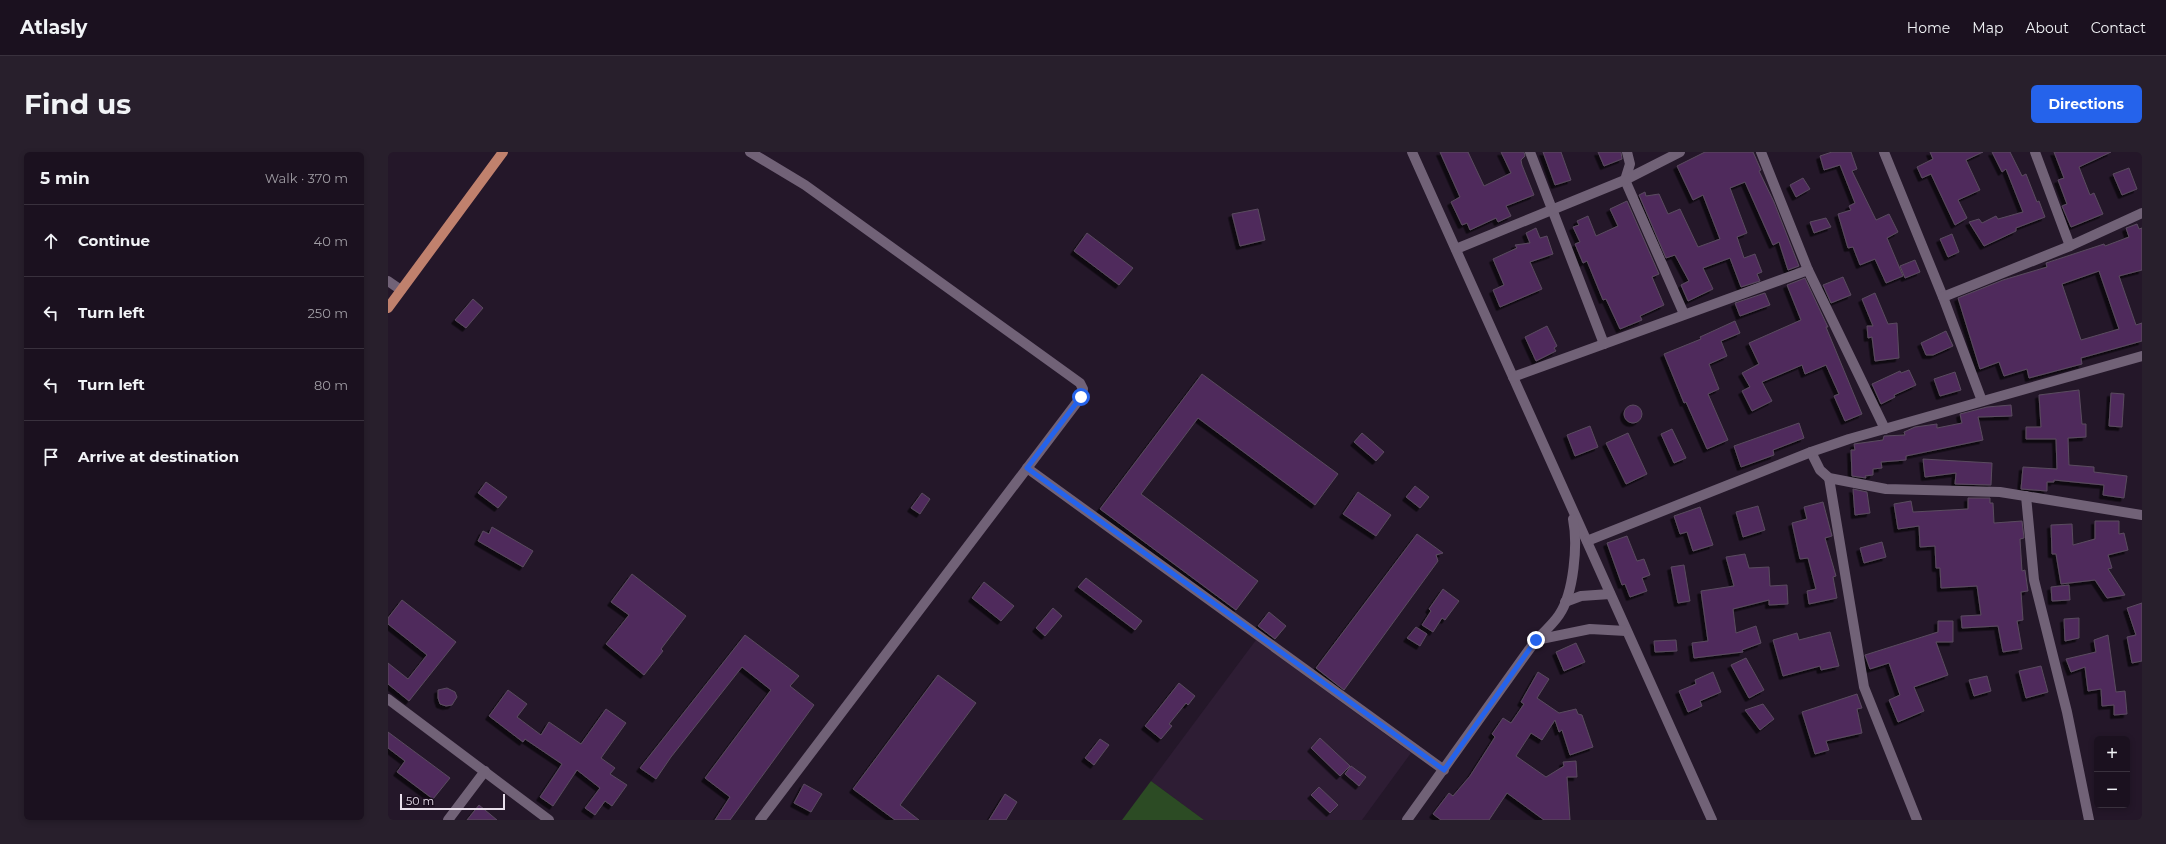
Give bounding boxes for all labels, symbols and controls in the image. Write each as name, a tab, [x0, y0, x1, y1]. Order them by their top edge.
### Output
text: Atlasly	[20, 16, 87, 39]
text: Home	[1907, 19, 1950, 37]
text: Map	[1972, 19, 2003, 37]
text: About	[2025, 19, 2069, 37]
text: Contact	[2091, 19, 2146, 37]
button: Directions	[2031, 85, 2142, 123]
text: Find us	[24, 87, 131, 121]
text: 5 min	[40, 168, 90, 188]
text: Walk · 370 m	[265, 170, 348, 186]
icon: ahead	[40, 230, 62, 252]
text: Continue	[78, 231, 150, 250]
text: 40 m	[314, 233, 348, 249]
icon: left	[40, 302, 62, 324]
text: Turn left	[78, 303, 145, 322]
text: 250 m	[307, 305, 348, 321]
icon: left	[40, 374, 62, 396]
text: Turn left	[78, 375, 145, 394]
text: 80 m	[314, 377, 348, 393]
route start	[1072, 388, 1090, 406]
icon: arrive	[40, 446, 62, 468]
text: Arrive at destination	[78, 447, 239, 466]
route end	[1527, 631, 1545, 649]
map controls	[2094, 736, 2130, 808]
button: +	[2094, 736, 2130, 772]
button: −	[2094, 772, 2130, 808]
scale bar	[400, 792, 505, 811]
text: 50 m	[406, 794, 434, 808]

